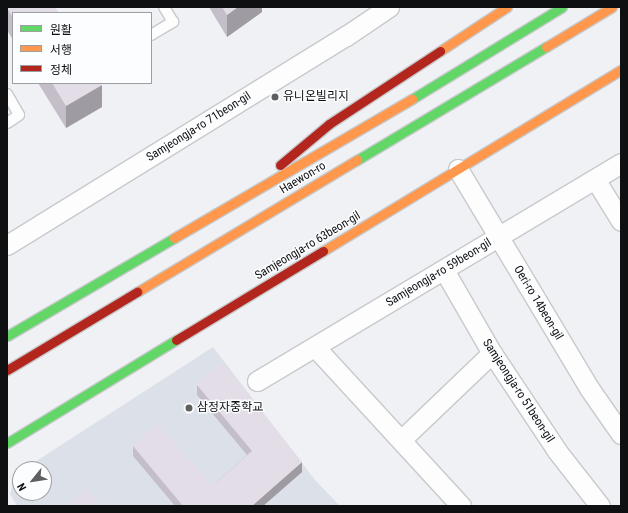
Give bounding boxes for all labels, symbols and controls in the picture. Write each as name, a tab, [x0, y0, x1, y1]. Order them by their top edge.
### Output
legend	[12, 12, 152, 84]
text: 원활	[50, 23, 72, 37]
text: 서행	[50, 43, 72, 57]
text: 정체	[50, 63, 72, 77]
street label: Samjeongja-ro 71beon-gil	[144, 89, 254, 165]
place label: 유니온빌리지	[283, 90, 349, 104]
marker: 유니온빌리지	[270, 92, 280, 102]
street label: Haewon-ro	[277, 159, 329, 197]
street label: Samjeongja-ro 63beon-gil	[253, 209, 363, 283]
street label: Samjeongja-ro 59beon-gil	[384, 236, 494, 310]
street label: Oeri-ro 14beon-gil	[510, 263, 566, 343]
street label: Samjeongja-ro 51beon-gil	[479, 337, 557, 445]
place label: 삼정자중학교	[197, 401, 263, 415]
marker: 삼정자중학교	[184, 403, 194, 413]
north arrow	[12, 461, 52, 501]
text: N	[15, 481, 29, 493]

